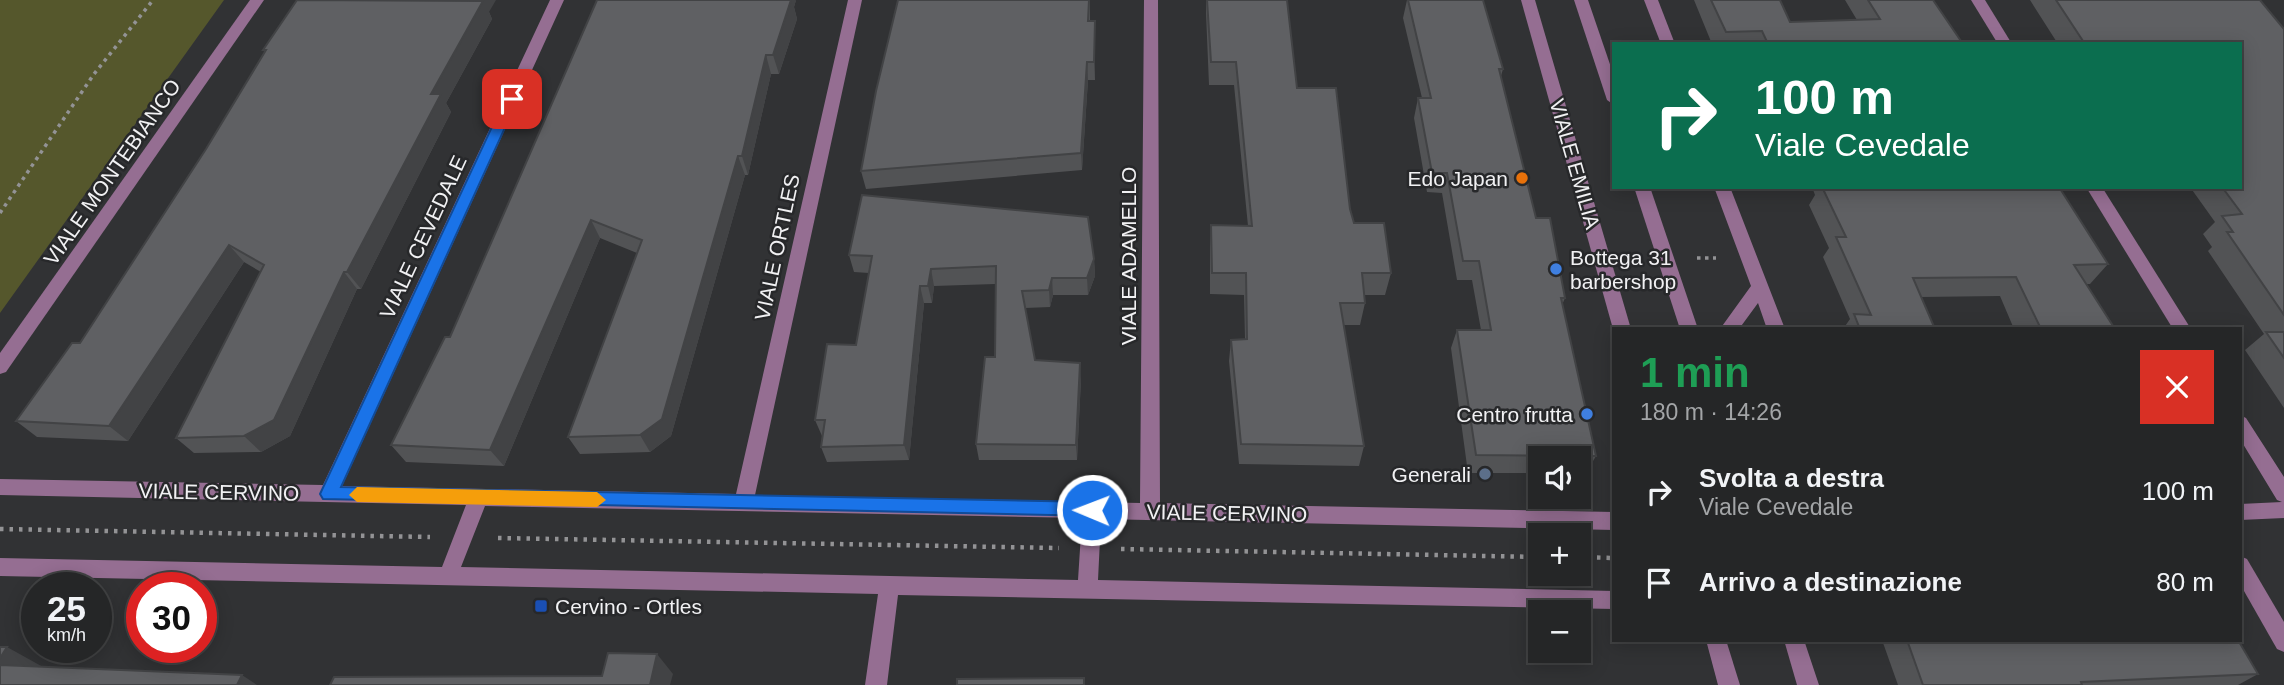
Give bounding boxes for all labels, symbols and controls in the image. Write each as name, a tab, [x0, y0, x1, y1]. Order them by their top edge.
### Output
pin	[482, 69, 542, 129]
icon: right	[1640, 70, 1731, 161]
text: 100 m	[1755, 70, 1894, 124]
street label: VIALE MONTEBIANCO	[39, 75, 185, 269]
icon: arrive	[493, 80, 531, 118]
street label: VIALE EMILIA	[1545, 96, 1605, 232]
text: Viale Cevedale	[1755, 127, 1970, 163]
street label: VIALE CEVEDALE	[375, 152, 471, 322]
street label: VIALE ADAMELLO	[1117, 167, 1140, 345]
place label: Edo Japan	[1408, 167, 1508, 190]
marker: Edo Japan	[1514, 170, 1530, 186]
street label: VIALE ORTLES	[750, 172, 804, 322]
place label: Bottega 31 barbershop	[1570, 246, 1676, 293]
marker: Bottega 31 barbershop	[1548, 261, 1564, 277]
text: 1 min	[1640, 349, 1750, 396]
button: close	[2140, 350, 2214, 424]
text: 180 m · 14:26	[1640, 399, 1782, 425]
place label: Centro frutta	[1456, 403, 1573, 426]
marker: Centro frutta	[1579, 406, 1595, 422]
map controls	[1528, 446, 1591, 663]
button: sound	[1528, 446, 1591, 509]
place label: Generali	[1392, 463, 1471, 486]
text: Svolta a destra	[1699, 463, 1884, 493]
marker: Generali	[1477, 466, 1493, 482]
position arrow	[1055, 473, 1129, 547]
icon: right	[1640, 473, 1678, 511]
text: 100 m	[2142, 476, 2214, 506]
street label: VIALE CERVINO	[138, 479, 300, 505]
text: Viale Cevedale	[1699, 494, 1853, 520]
street label: VIALE CERVINO	[1146, 500, 1308, 526]
button: +	[1528, 523, 1591, 586]
icon: arrive	[1640, 564, 1678, 602]
text: Arrivo a destinazione	[1699, 567, 1962, 597]
text: 80 m	[2156, 567, 2214, 597]
speed limit sign: 30	[126, 572, 217, 663]
text: 25	[47, 589, 86, 628]
place label: Cervino - Ortles	[555, 595, 702, 618]
marker: Cervino - Ortles	[533, 598, 549, 614]
button: −	[1528, 600, 1591, 663]
text: km/h	[47, 625, 86, 645]

